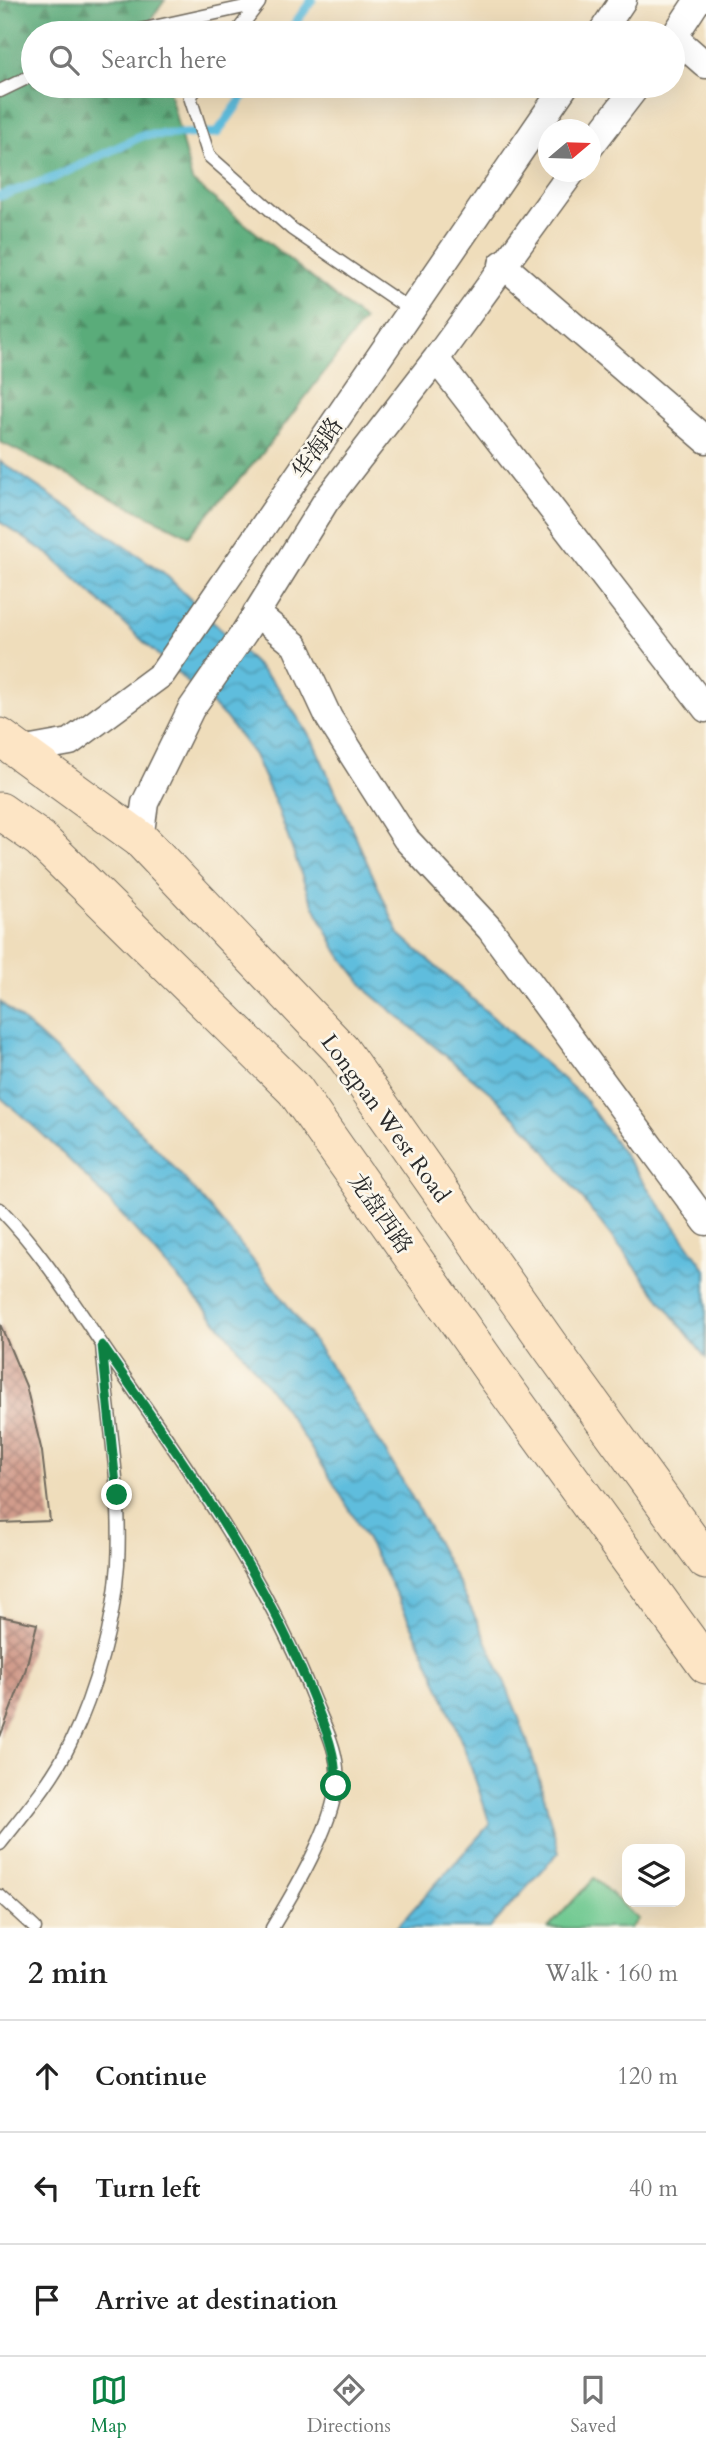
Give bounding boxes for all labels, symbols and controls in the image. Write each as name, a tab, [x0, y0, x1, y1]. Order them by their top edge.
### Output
search box	[21, 21, 685, 98]
icon: search	[45, 41, 83, 79]
text: Search here	[101, 42, 227, 77]
north arrow	[538, 119, 601, 182]
street label: 华海路	[285, 411, 350, 485]
street label: Longpan West Road	[314, 1028, 458, 1209]
street label: 龙盘西路	[342, 1167, 420, 1260]
route end	[101, 1479, 132, 1510]
route start	[320, 1770, 351, 1801]
map controls	[622, 1844, 685, 1907]
button: layers	[622, 1844, 685, 1907]
text: 2 min	[28, 1953, 108, 1994]
text: Walk · 160 m	[545, 1958, 678, 1989]
icon: ahead	[28, 2057, 66, 2095]
text: Continue	[95, 2059, 207, 2094]
text: 120 m	[617, 2061, 678, 2092]
icon: left	[28, 2169, 66, 2207]
text: Turn left	[95, 2171, 200, 2206]
text: 40 m	[629, 2173, 678, 2204]
icon: arrive	[28, 2281, 66, 2319]
text: Arrive at destination	[95, 2283, 338, 2318]
tab: Map	[90, 2371, 128, 2439]
tab: Directions	[307, 2371, 391, 2439]
tab: Saved	[570, 2371, 616, 2439]

